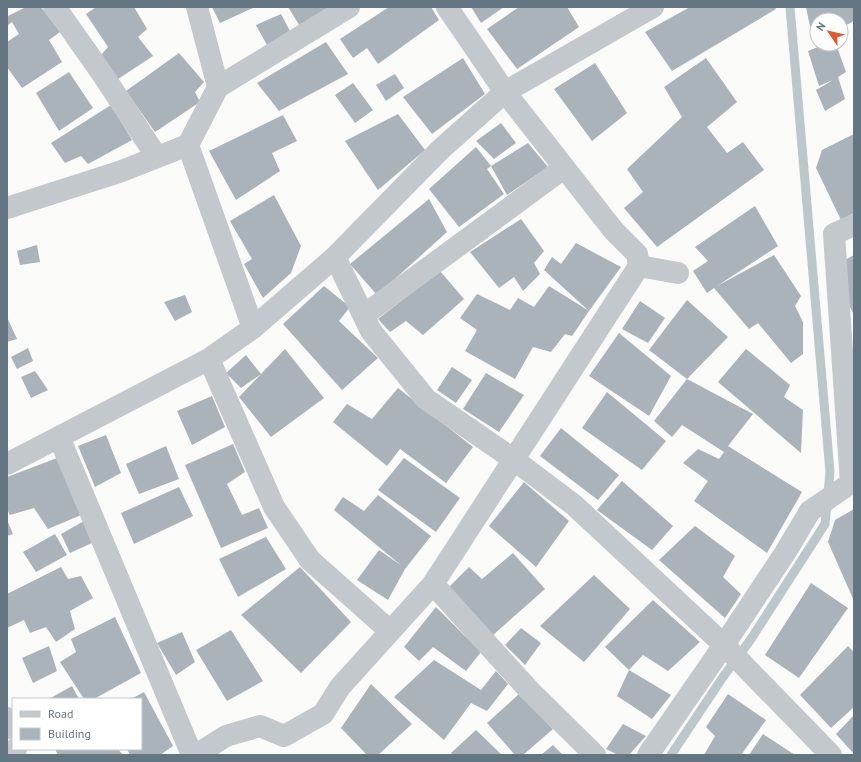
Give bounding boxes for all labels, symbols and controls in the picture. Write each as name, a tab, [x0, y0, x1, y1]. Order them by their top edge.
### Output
north arrow	[809, 12, 849, 52]
text: N	[813, 19, 829, 33]
legend	[12, 698, 142, 750]
text: Road	[48, 706, 73, 721]
text: Building	[48, 726, 91, 741]

